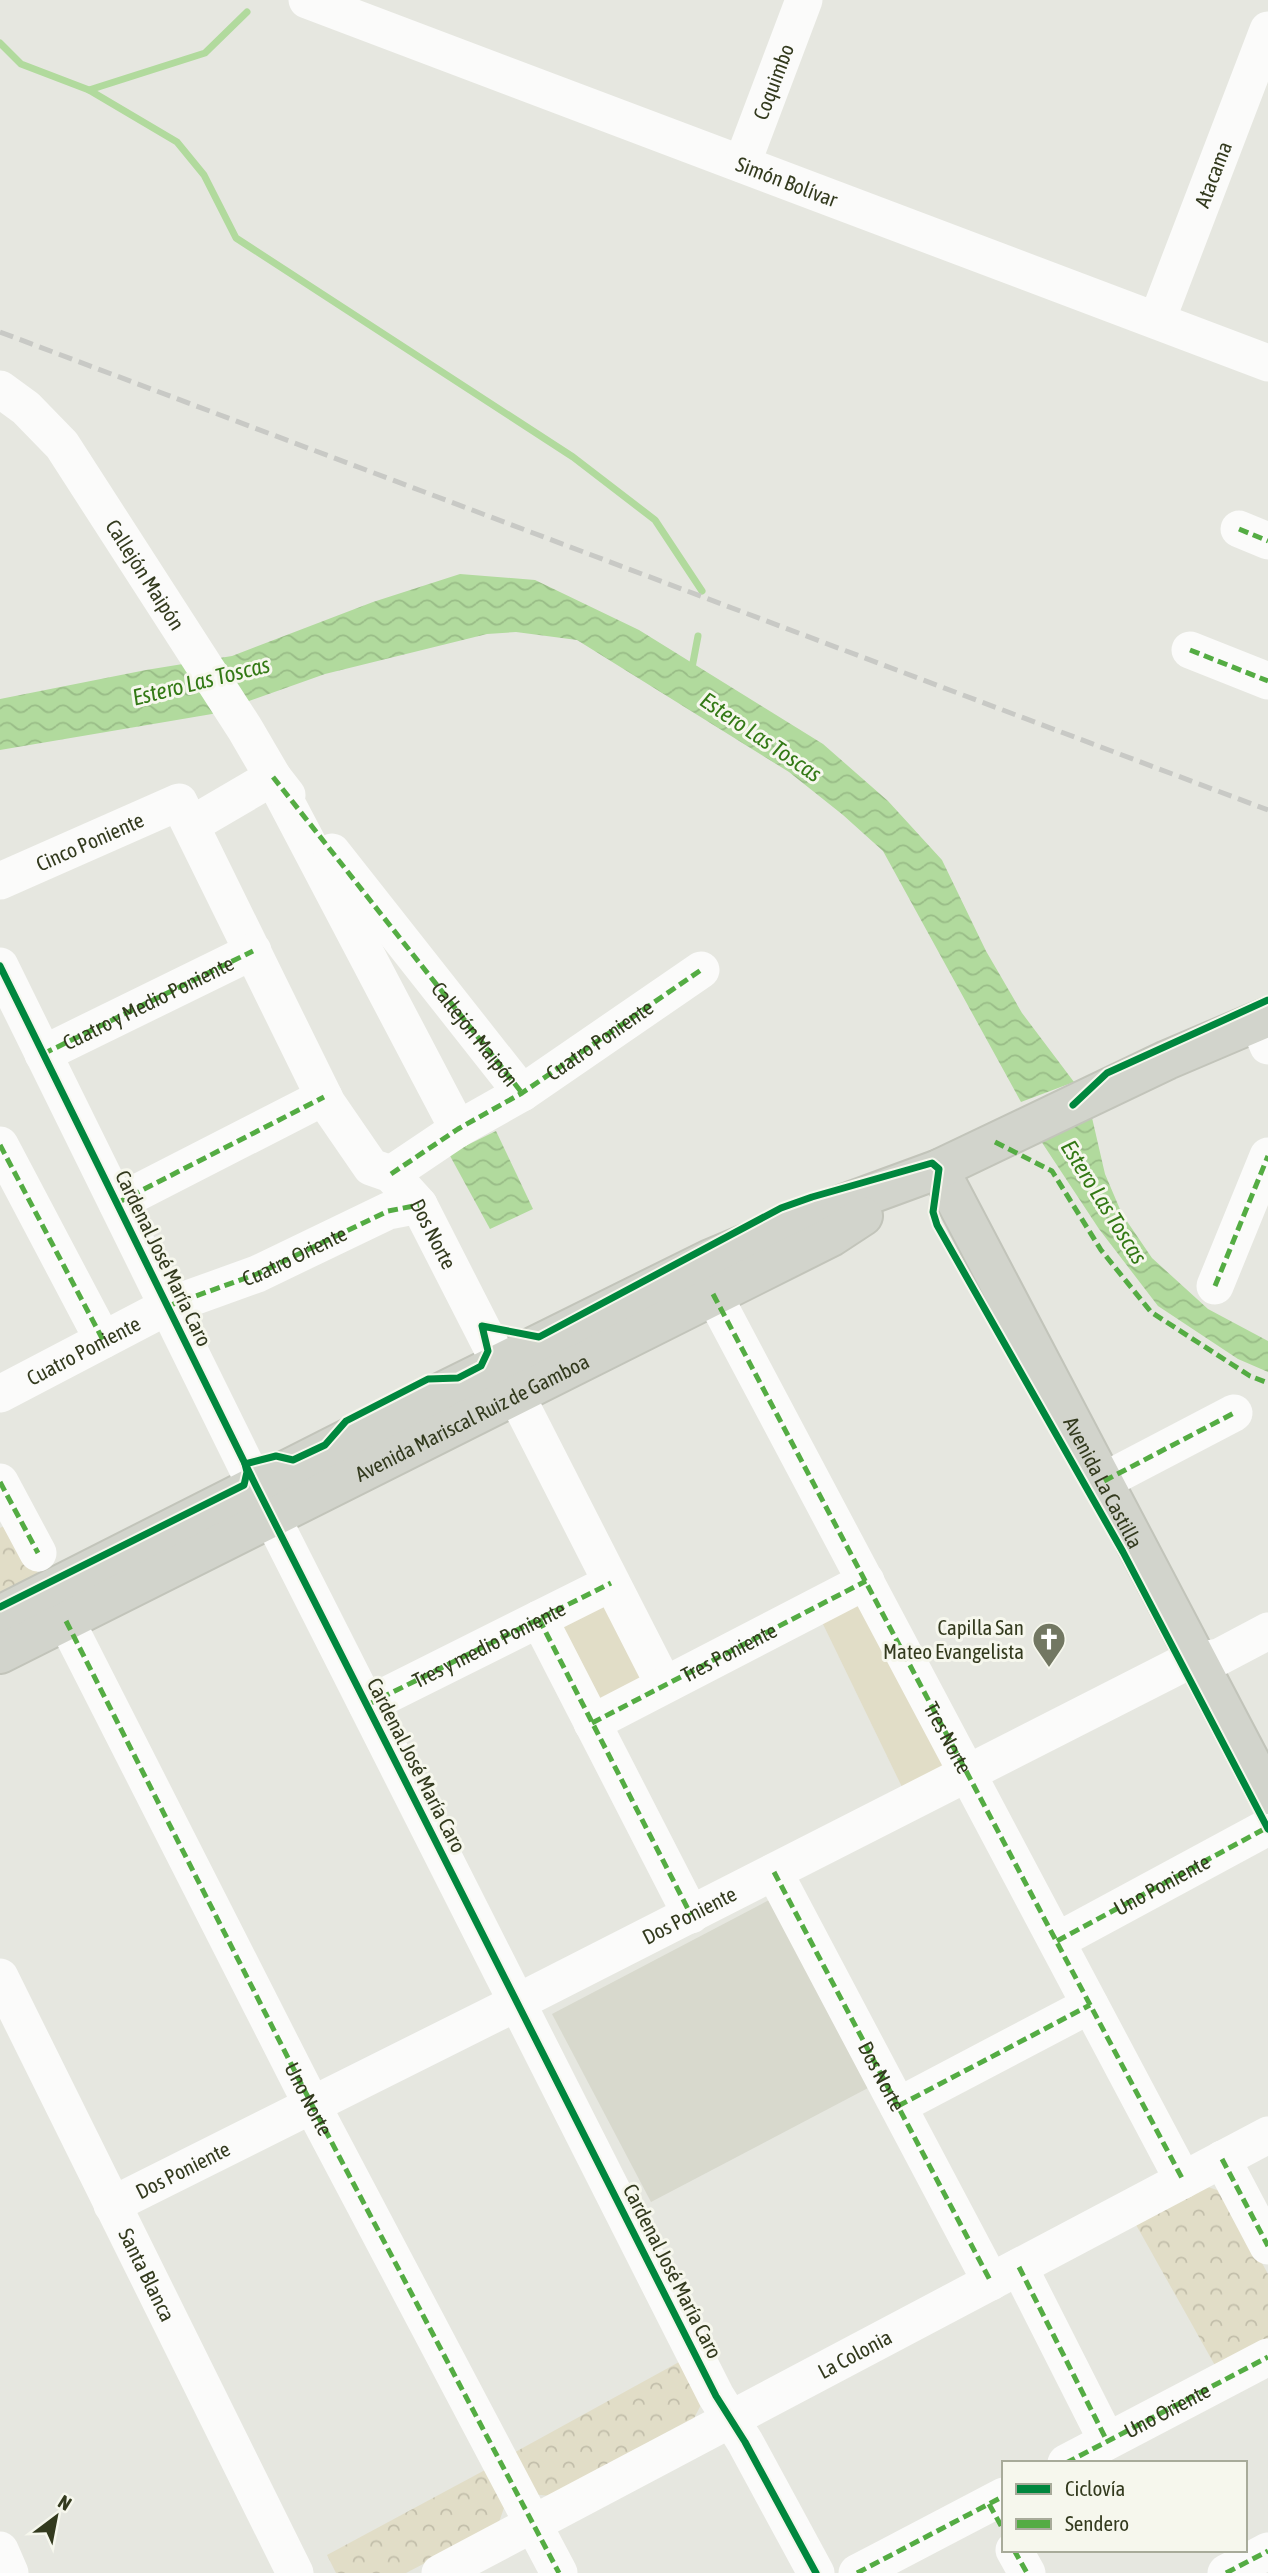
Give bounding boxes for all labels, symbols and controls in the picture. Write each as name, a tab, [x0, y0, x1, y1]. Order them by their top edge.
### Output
street label: Coquimbo	[748, 40, 798, 123]
street label: Atacama	[1189, 138, 1236, 211]
street label: Simón Bolívar	[733, 151, 842, 212]
street label: Callejón Maipón	[101, 515, 190, 634]
water label: Estero Las Toscas	[130, 651, 272, 711]
water label: Estero Las Toscas	[695, 687, 827, 787]
street label: Cinco Poniente	[32, 807, 147, 876]
street label: Cuatro y Medio Poniente	[59, 950, 237, 1054]
street label: Callejón Maipón	[427, 977, 524, 1091]
street label: Cuatro Poniente	[541, 995, 657, 1085]
water label: Estero Las Toscas	[1056, 1135, 1152, 1269]
street label: Cardenal José María Caro	[111, 1166, 217, 1350]
street label: Dos Norte	[406, 1195, 462, 1273]
street label: Cuatro Oriente	[239, 1221, 350, 1290]
street label: Cuatro Poniente	[23, 1311, 144, 1390]
street label: Avenida Mariscal Ruiz de Gamboa	[351, 1349, 593, 1486]
street label: Avenida La Castilla	[1059, 1413, 1148, 1552]
street label: Tres y medio Poniente	[408, 1596, 569, 1692]
place label: Capilla San Mateo Evangelista	[883, 1615, 1024, 1663]
street label: Tres Poniente	[677, 1618, 780, 1687]
church icon: Capilla San Mateo Evangelista	[1030, 1620, 1068, 1669]
street label: Cardenal José María Caro	[363, 1674, 471, 1856]
street label: Tres Norte	[919, 1698, 977, 1777]
street label: Uno Poniente	[1110, 1849, 1214, 1920]
street label: Dos Poniente	[638, 1881, 740, 1949]
street label: Dos Norte	[854, 2037, 910, 2115]
street label: Uno Norte	[280, 2058, 338, 2139]
street label: Dos Poniente	[132, 2136, 234, 2203]
street label: Cardenal José María Caro	[619, 2180, 727, 2362]
street label: Santa Blanca	[114, 2224, 180, 2325]
street label: La Colonia	[814, 2324, 896, 2383]
street label: Uno Oriente	[1120, 2378, 1214, 2442]
legend	[1002, 2461, 1247, 2552]
text: Ciclovía	[1065, 2476, 1125, 2500]
north arrow	[21, 2482, 91, 2552]
text: N	[54, 2490, 76, 2515]
text: Sendero	[1065, 2511, 1129, 2535]

